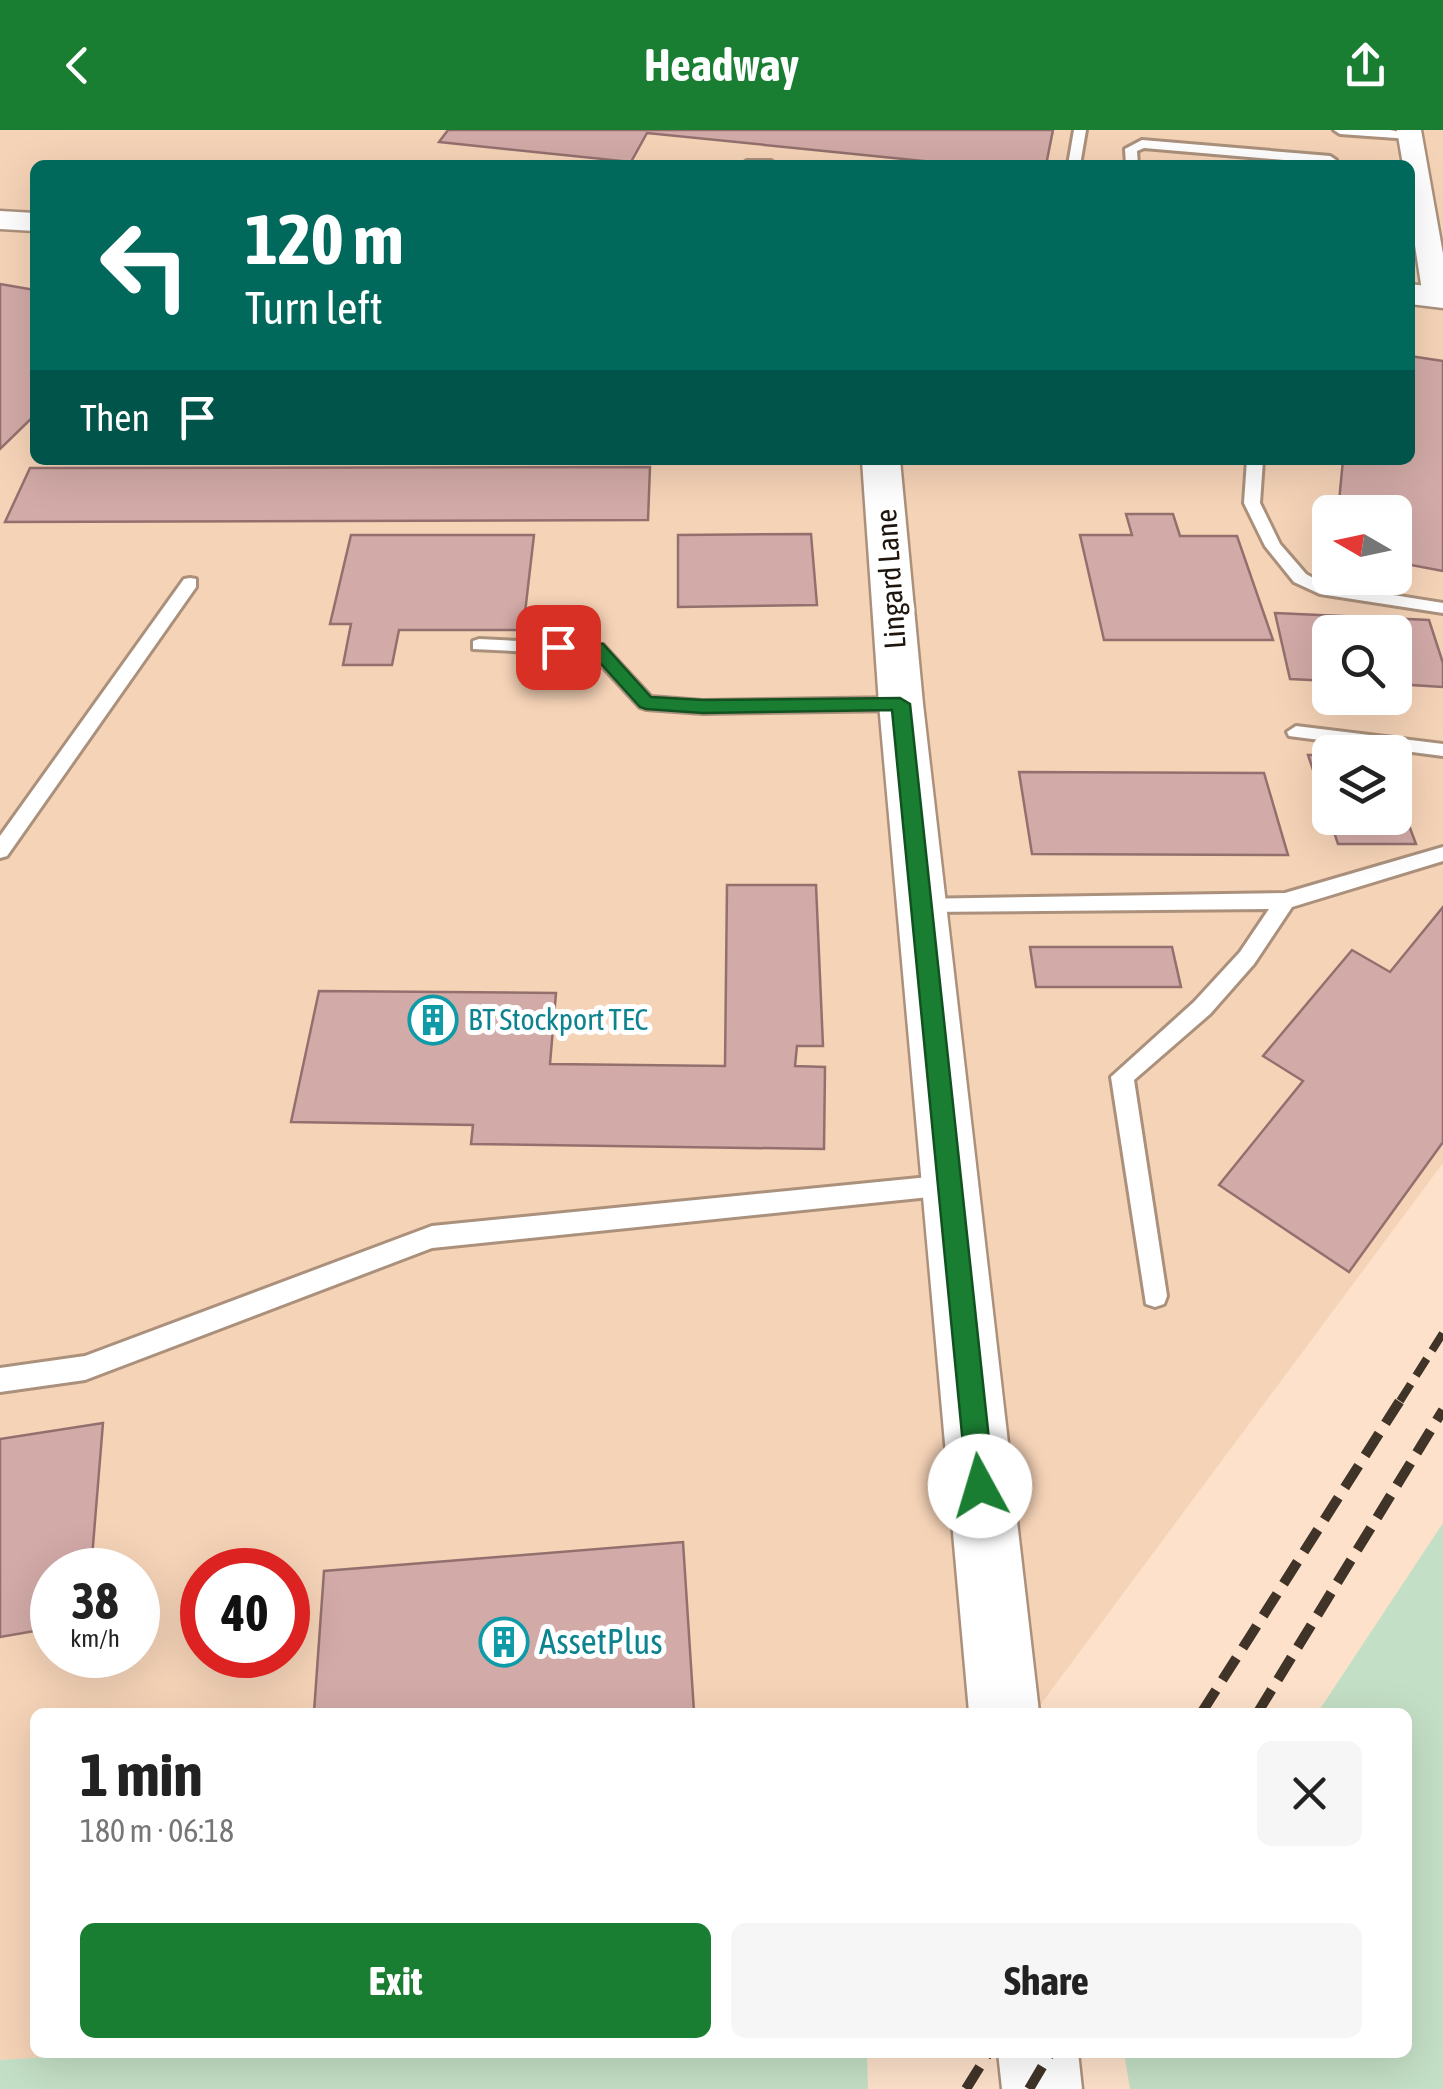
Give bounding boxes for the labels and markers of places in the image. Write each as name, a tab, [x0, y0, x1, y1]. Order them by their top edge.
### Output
pin	[516, 605, 601, 690]
building icon: BT Stockport TEC	[407, 994, 459, 1046]
place label: BT Stockport TEC	[468, 1002, 648, 1036]
building icon: AssetPlus	[478, 1616, 530, 1668]
place label: AssetPlus	[539, 1621, 663, 1661]

